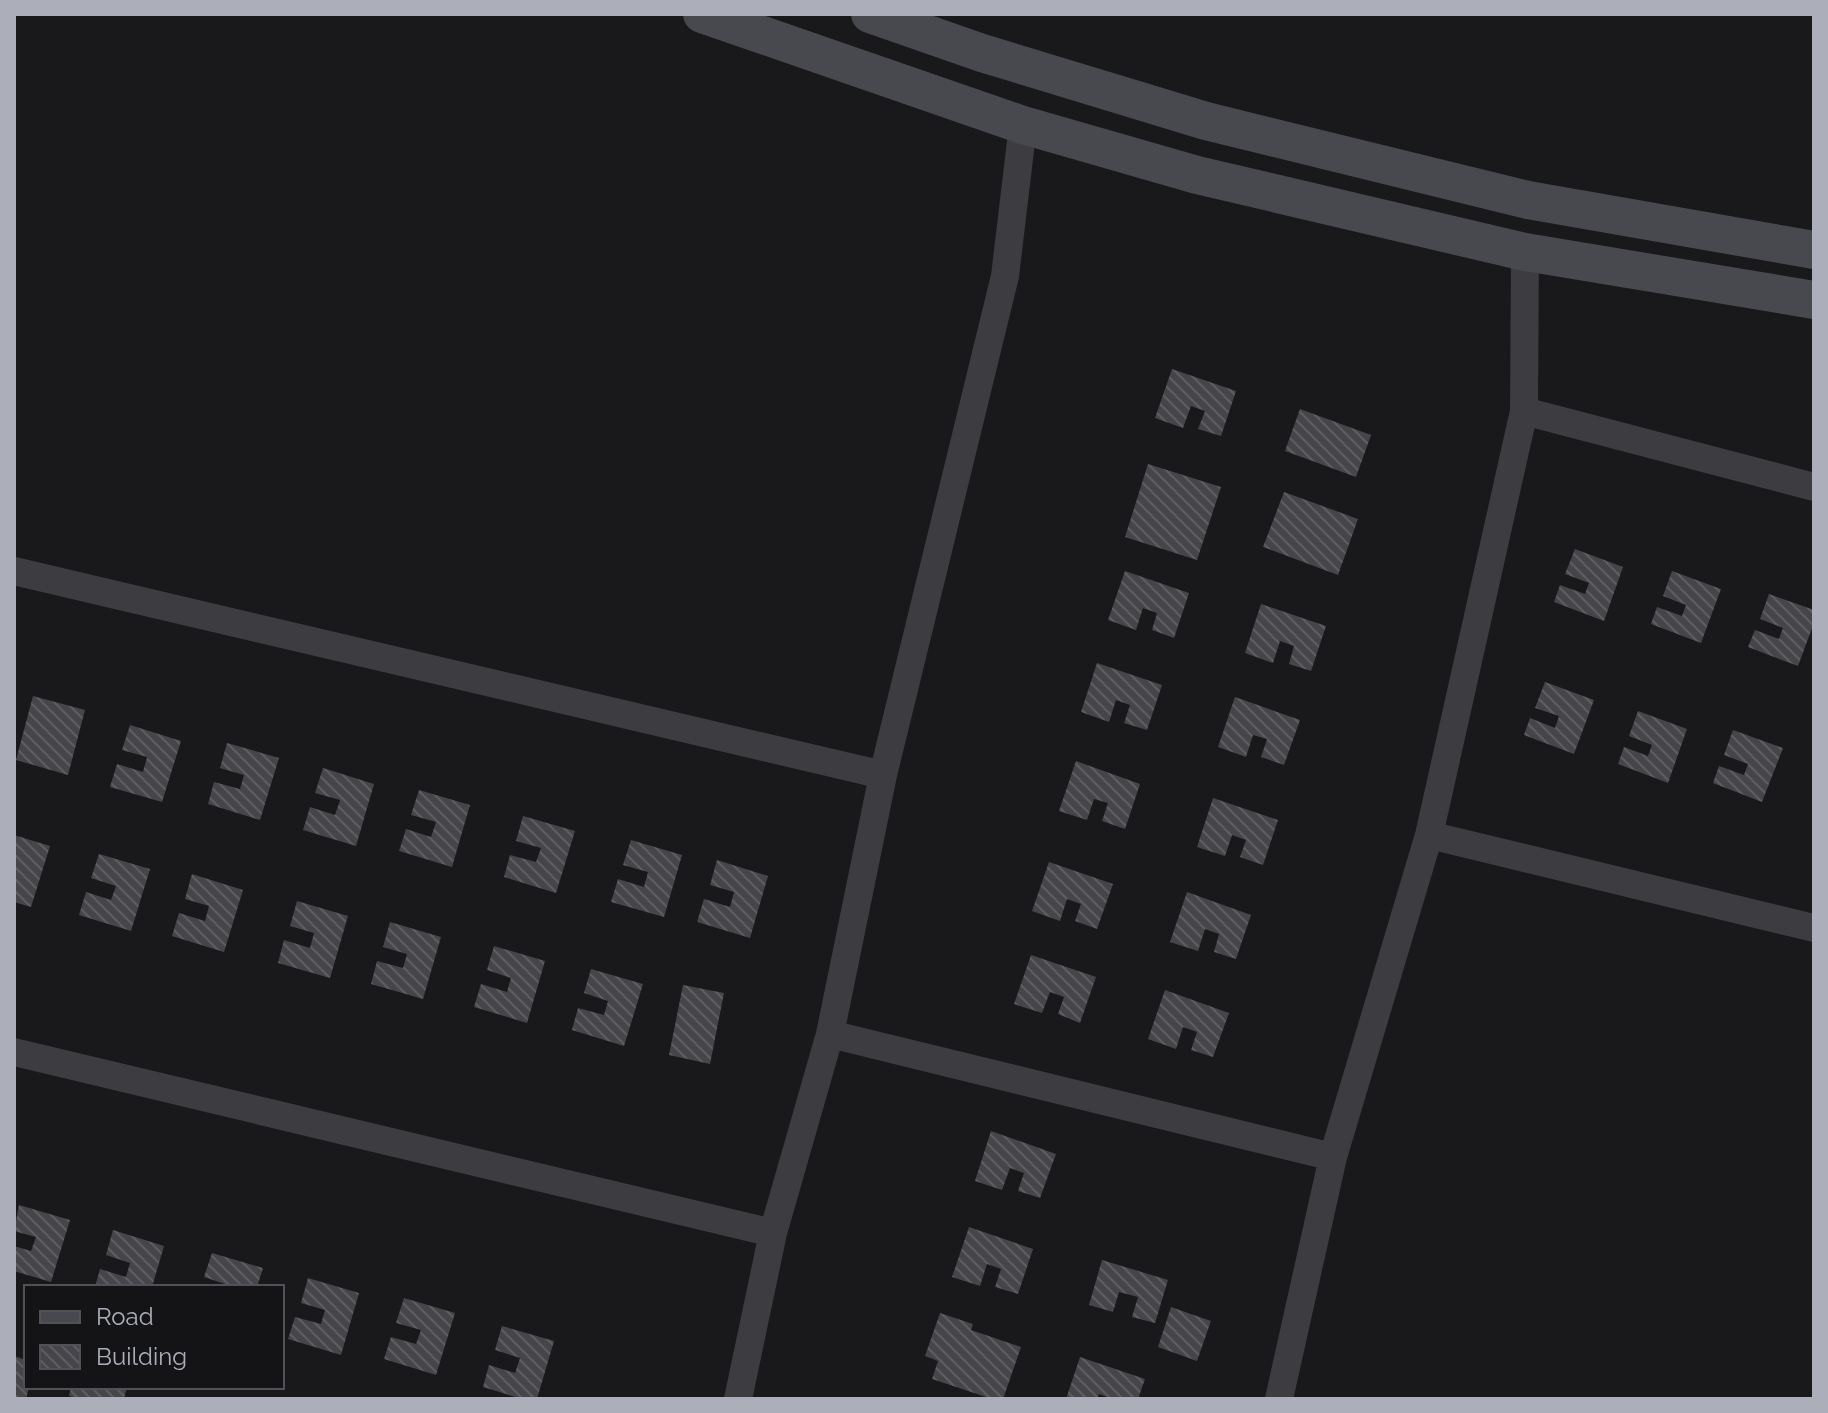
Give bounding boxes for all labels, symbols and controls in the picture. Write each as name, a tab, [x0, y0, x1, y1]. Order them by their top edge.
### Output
legend	[24, 1285, 284, 1389]
text: Road	[96, 1302, 154, 1331]
text: Building	[96, 1342, 187, 1371]

